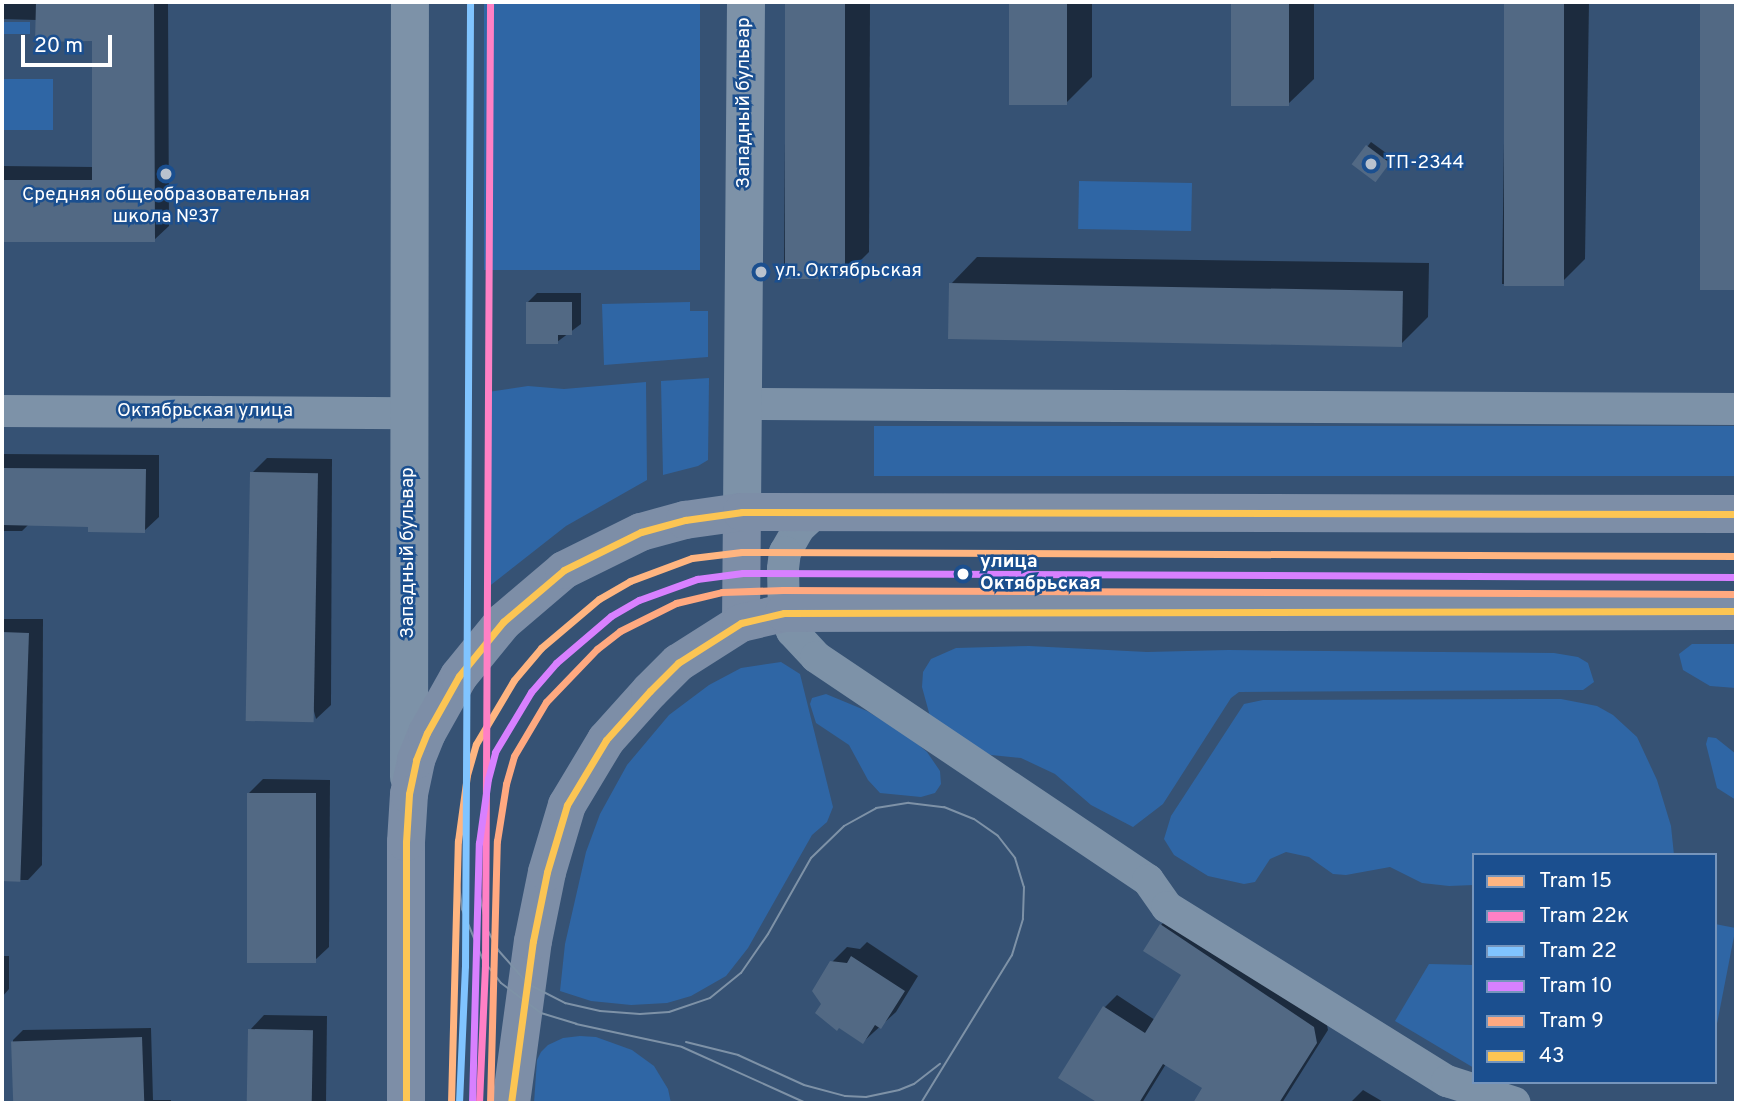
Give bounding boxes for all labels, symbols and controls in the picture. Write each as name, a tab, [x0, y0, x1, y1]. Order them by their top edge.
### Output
street label: Западный бульвар	[734, 17, 756, 189]
scale bar	[24, 21, 116, 65]
text: 20 m	[34, 33, 83, 60]
place label: ТП-2344	[1385, 153, 1464, 175]
marker: ТП-2344	[1363, 156, 1379, 172]
marker: Средняя общеобразовательная школа №37	[158, 166, 174, 182]
place label: Средняя общеобразовательная школа №37	[22, 185, 310, 229]
place label: ул. Октябрьская	[775, 261, 922, 283]
marker: ул. Октябрьская	[753, 264, 769, 280]
street label: Октябрьская улица	[117, 401, 293, 423]
street label: Западный бульвар	[398, 467, 420, 639]
place label: улица Октябрьская	[980, 552, 1101, 596]
marker: улица Октябрьская	[952, 563, 974, 585]
legend	[1472, 853, 1717, 1084]
text: Tram 15	[1539, 868, 1612, 895]
text: Tram 22к	[1539, 903, 1629, 930]
text: Tram 22	[1539, 938, 1617, 965]
text: Tram 10	[1539, 973, 1613, 1000]
text: Tram 9	[1539, 1008, 1604, 1035]
text: 43	[1539, 1043, 1565, 1070]

